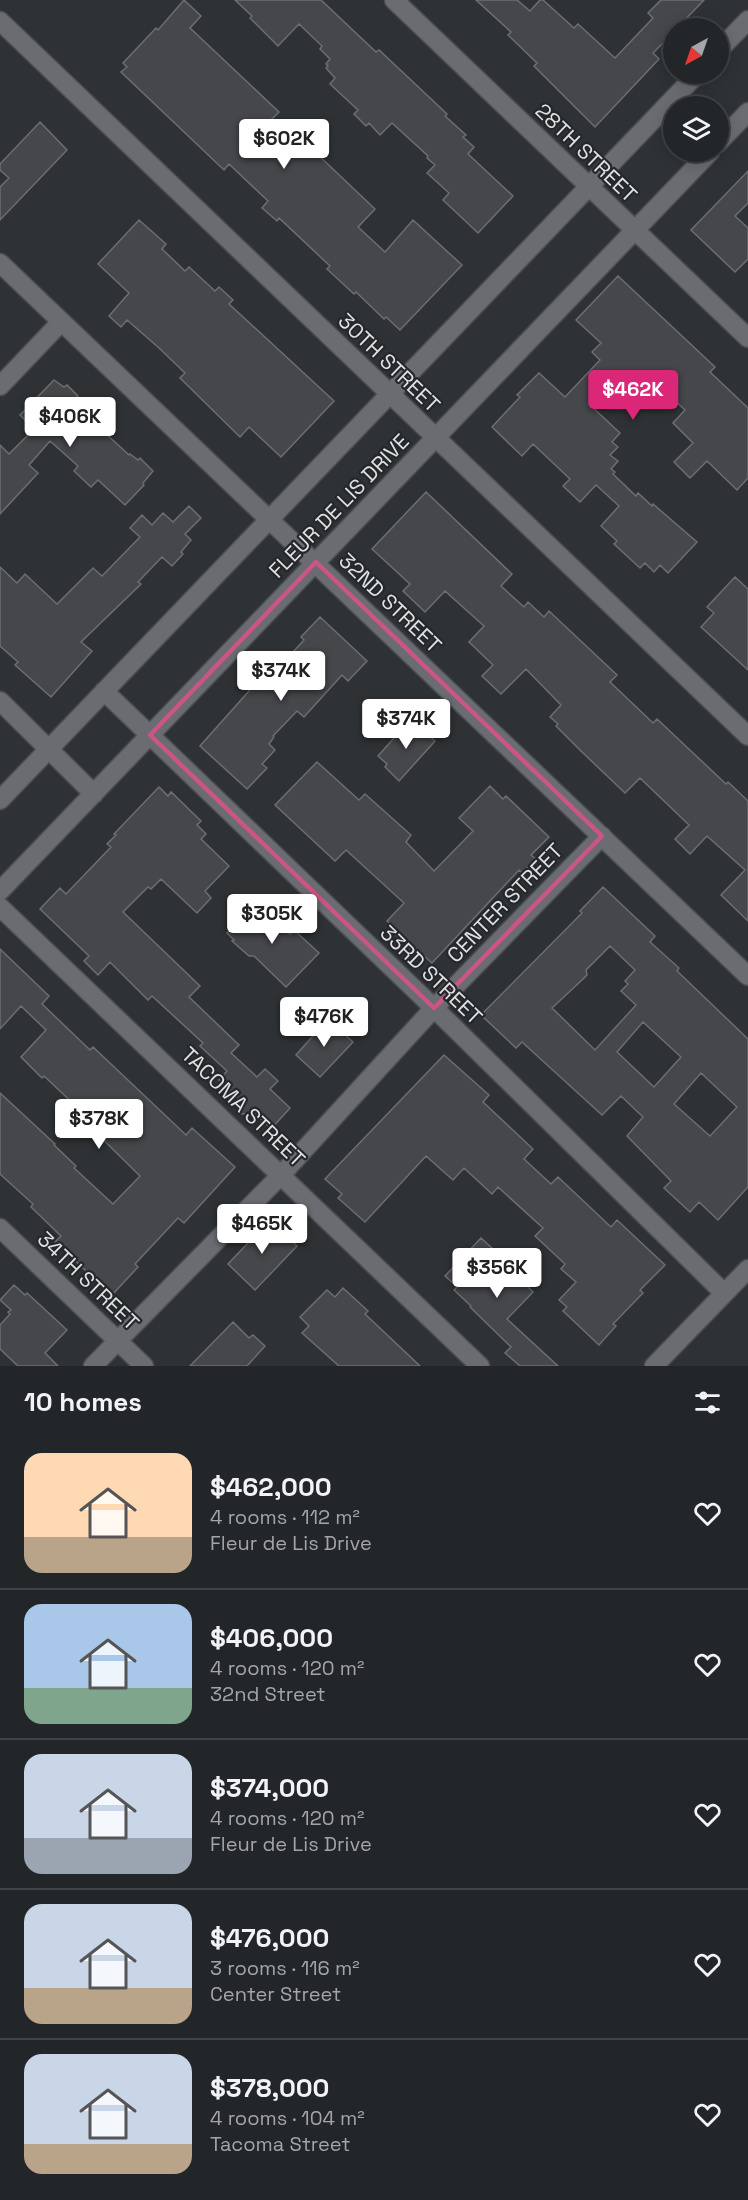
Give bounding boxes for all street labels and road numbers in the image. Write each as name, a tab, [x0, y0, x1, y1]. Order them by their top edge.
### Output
street label: 28TH STREET	[530, 97, 643, 208]
street label: 30TH STREET	[333, 307, 446, 418]
street label: FLEUR DE LIS DRIVE	[263, 428, 414, 584]
street label: 32ND STREET	[333, 547, 447, 658]
street label: CENTER STREET	[441, 837, 569, 968]
street label: 33RD STREET	[375, 919, 488, 1030]
street label: TACOMA STREET	[176, 1041, 311, 1173]
street label: 34TH STREET	[32, 1225, 145, 1336]

